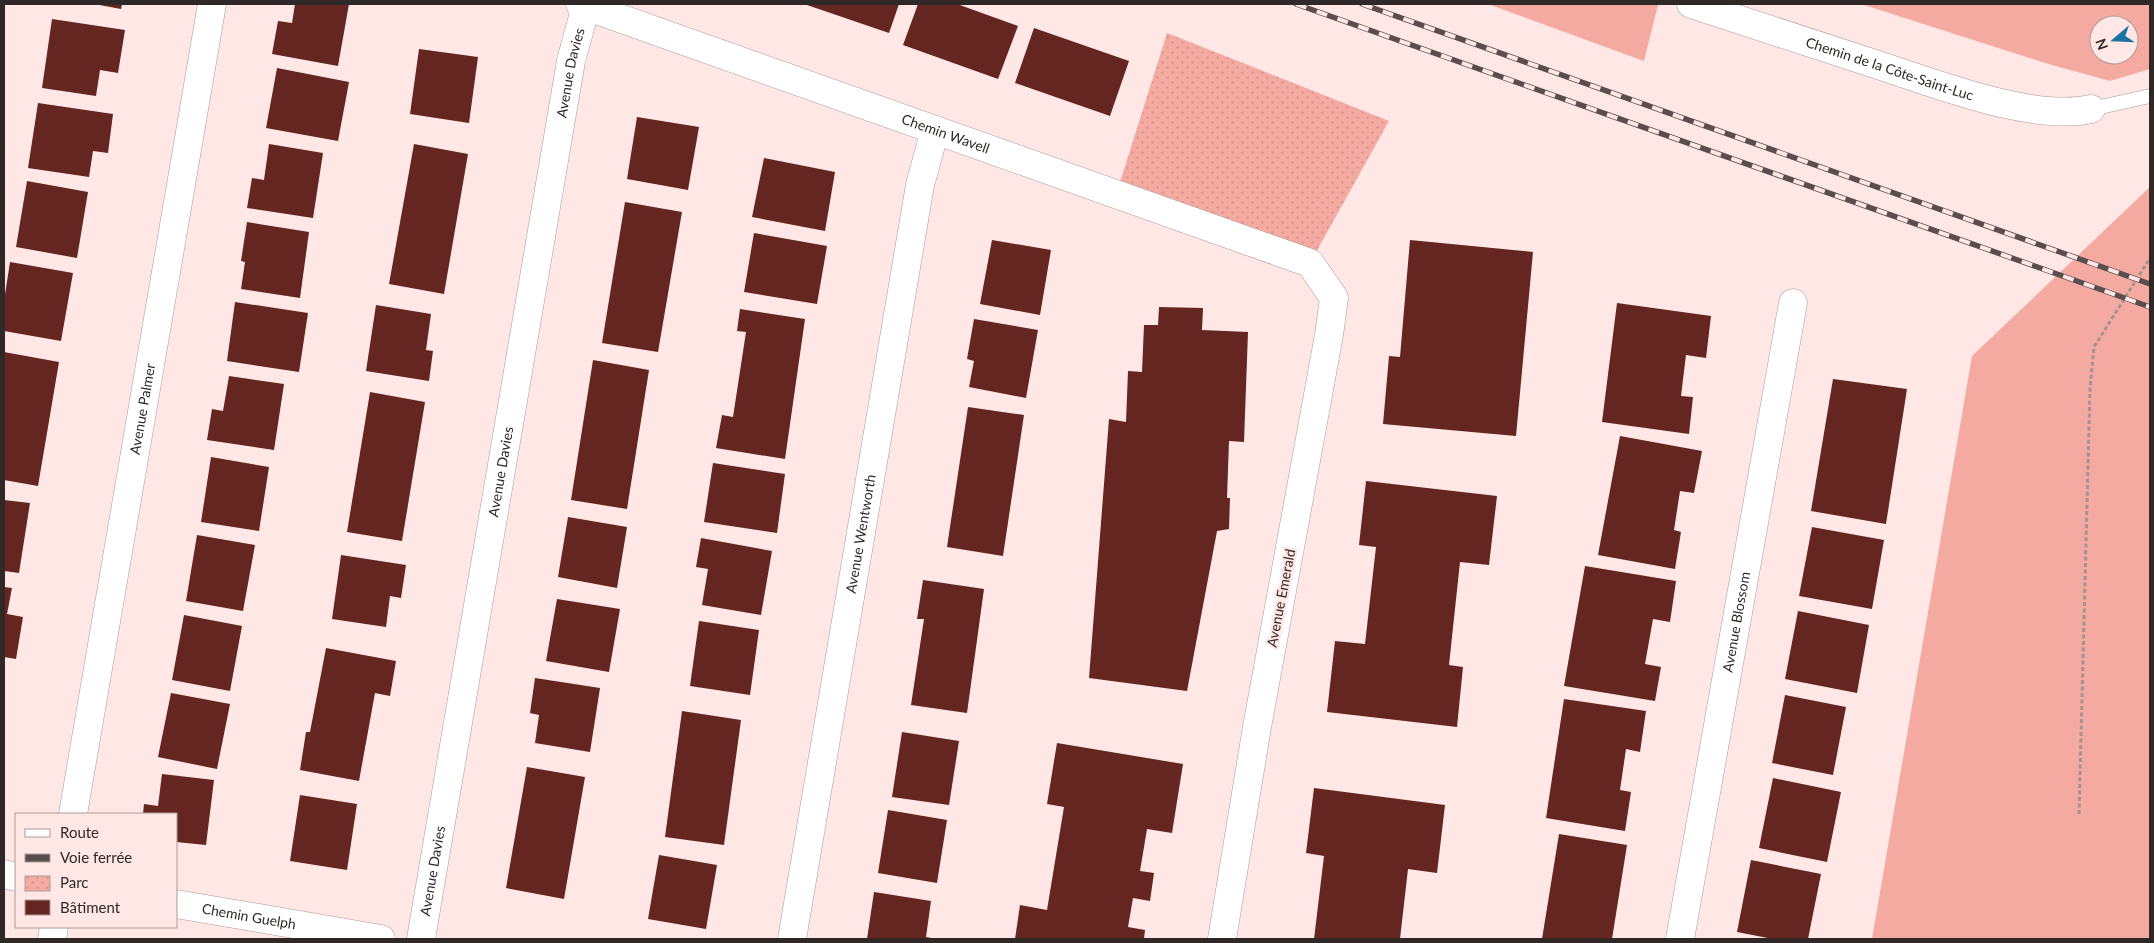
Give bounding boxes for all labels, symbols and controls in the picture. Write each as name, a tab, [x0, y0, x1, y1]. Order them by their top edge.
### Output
north arrow	[2089, 15, 2139, 65]
street label: Avenue Davies	[552, 26, 588, 119]
street label: Chemin de la Côte-Saint-Luc	[1804, 33, 1976, 104]
text: N	[2091, 37, 2111, 52]
street label: Chemin Wavell	[900, 110, 992, 157]
street label: Avenue Palmer	[126, 362, 158, 456]
street label: Avenue Davies	[484, 425, 516, 518]
street label: Avenue Wentworth	[842, 473, 879, 595]
street label: Avenue Emerald	[1263, 547, 1298, 649]
street label: Avenue Blossom	[1719, 570, 1753, 673]
legend	[15, 813, 178, 928]
text: Route	[60, 823, 99, 841]
street label: Avenue Davies	[416, 824, 448, 917]
text: Voie ferrée	[60, 848, 132, 866]
text: Parc	[60, 873, 89, 891]
text: Bâtiment	[60, 898, 121, 916]
street label: Chemin Guelph	[201, 900, 297, 932]

